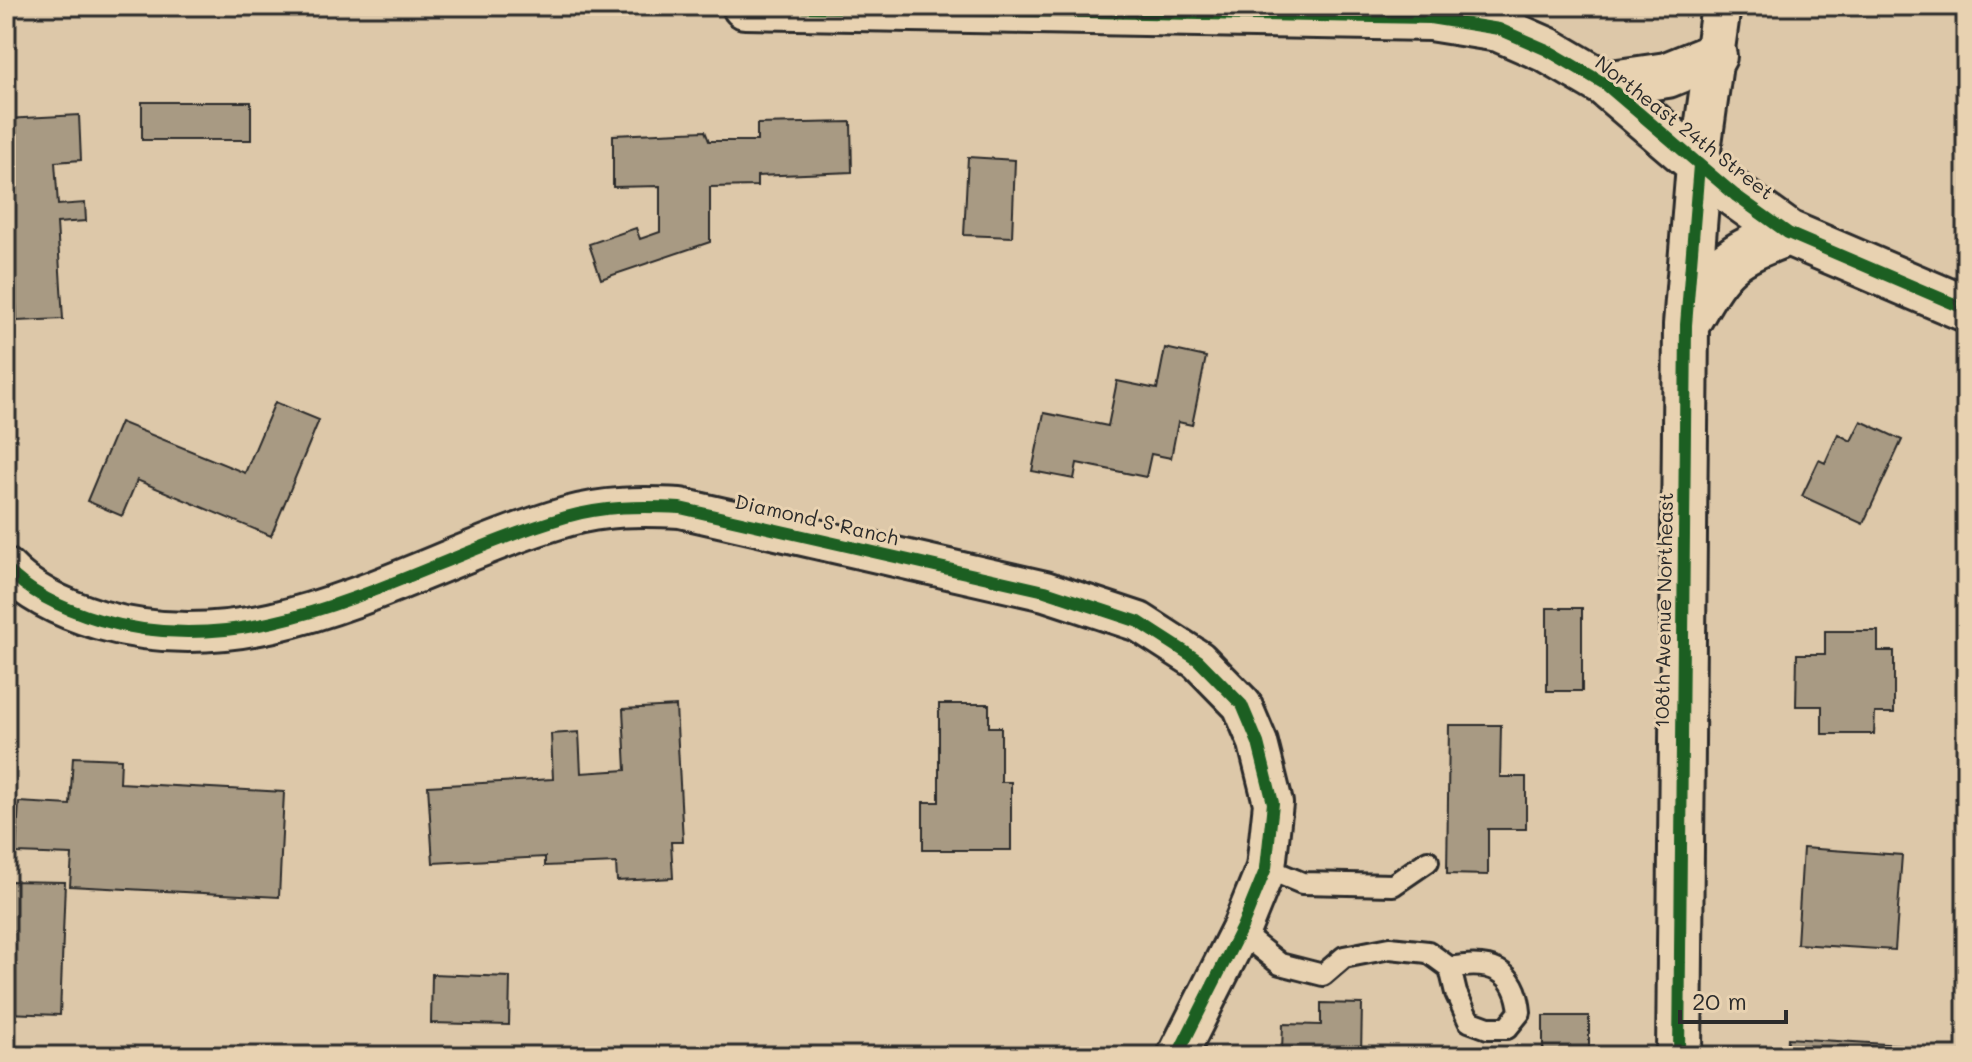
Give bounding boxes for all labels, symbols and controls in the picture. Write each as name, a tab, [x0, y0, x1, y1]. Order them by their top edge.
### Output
street label: Northeast 24th Street	[1590, 49, 1780, 205]
street label: Diamond S Ranch	[733, 488, 901, 550]
street label: 108th Avenue Northeast	[1648, 492, 1678, 728]
scale bar	[1680, 974, 1786, 1024]
text: 20 m	[1692, 985, 1747, 1016]

